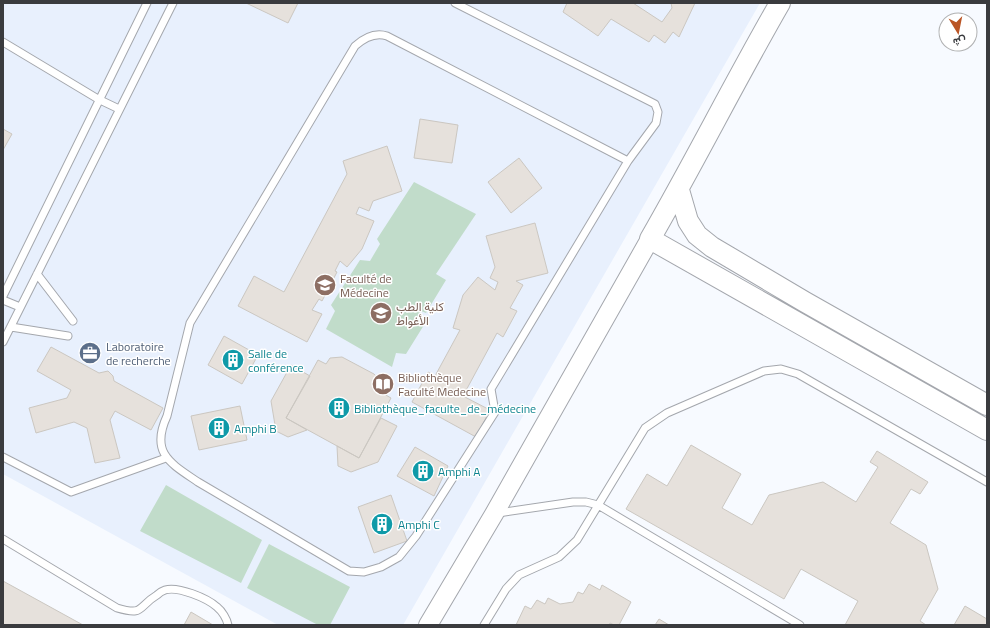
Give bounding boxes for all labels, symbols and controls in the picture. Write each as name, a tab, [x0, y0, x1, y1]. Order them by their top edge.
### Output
north arrow	[938, 12, 978, 52]
text: ش	[952, 33, 968, 51]
place label: Faculté de Médecine	[340, 269, 392, 302]
school or university icon: Faculté de Médecine	[312, 272, 338, 298]
place label: كلية الطب الأغواط	[396, 297, 444, 330]
school or university icon: كلية الطب الأغواط	[368, 300, 394, 326]
place label: Laboratoire de recherche	[106, 337, 171, 370]
office icon: Laboratoire de recherche	[77, 340, 103, 366]
place label: Salle de conférence	[248, 344, 304, 377]
building icon: Salle de conférence	[220, 347, 246, 373]
place label: Bibliothèque Faculté Medecine	[398, 368, 486, 401]
library icon: Bibliothèque Faculté Medecine	[370, 371, 396, 397]
building icon: Bibliothèque_faculte_de_médecine	[326, 395, 352, 421]
place label: Bibliothèque_faculte_de_médecine	[354, 399, 536, 418]
building icon: Amphi B	[206, 415, 232, 441]
place label: Amphi B	[234, 419, 277, 438]
building icon: Amphi A	[410, 458, 436, 484]
place label: Amphi A	[438, 462, 480, 481]
building icon: Amphi C	[369, 511, 395, 537]
place label: Amphi C	[398, 515, 440, 534]

